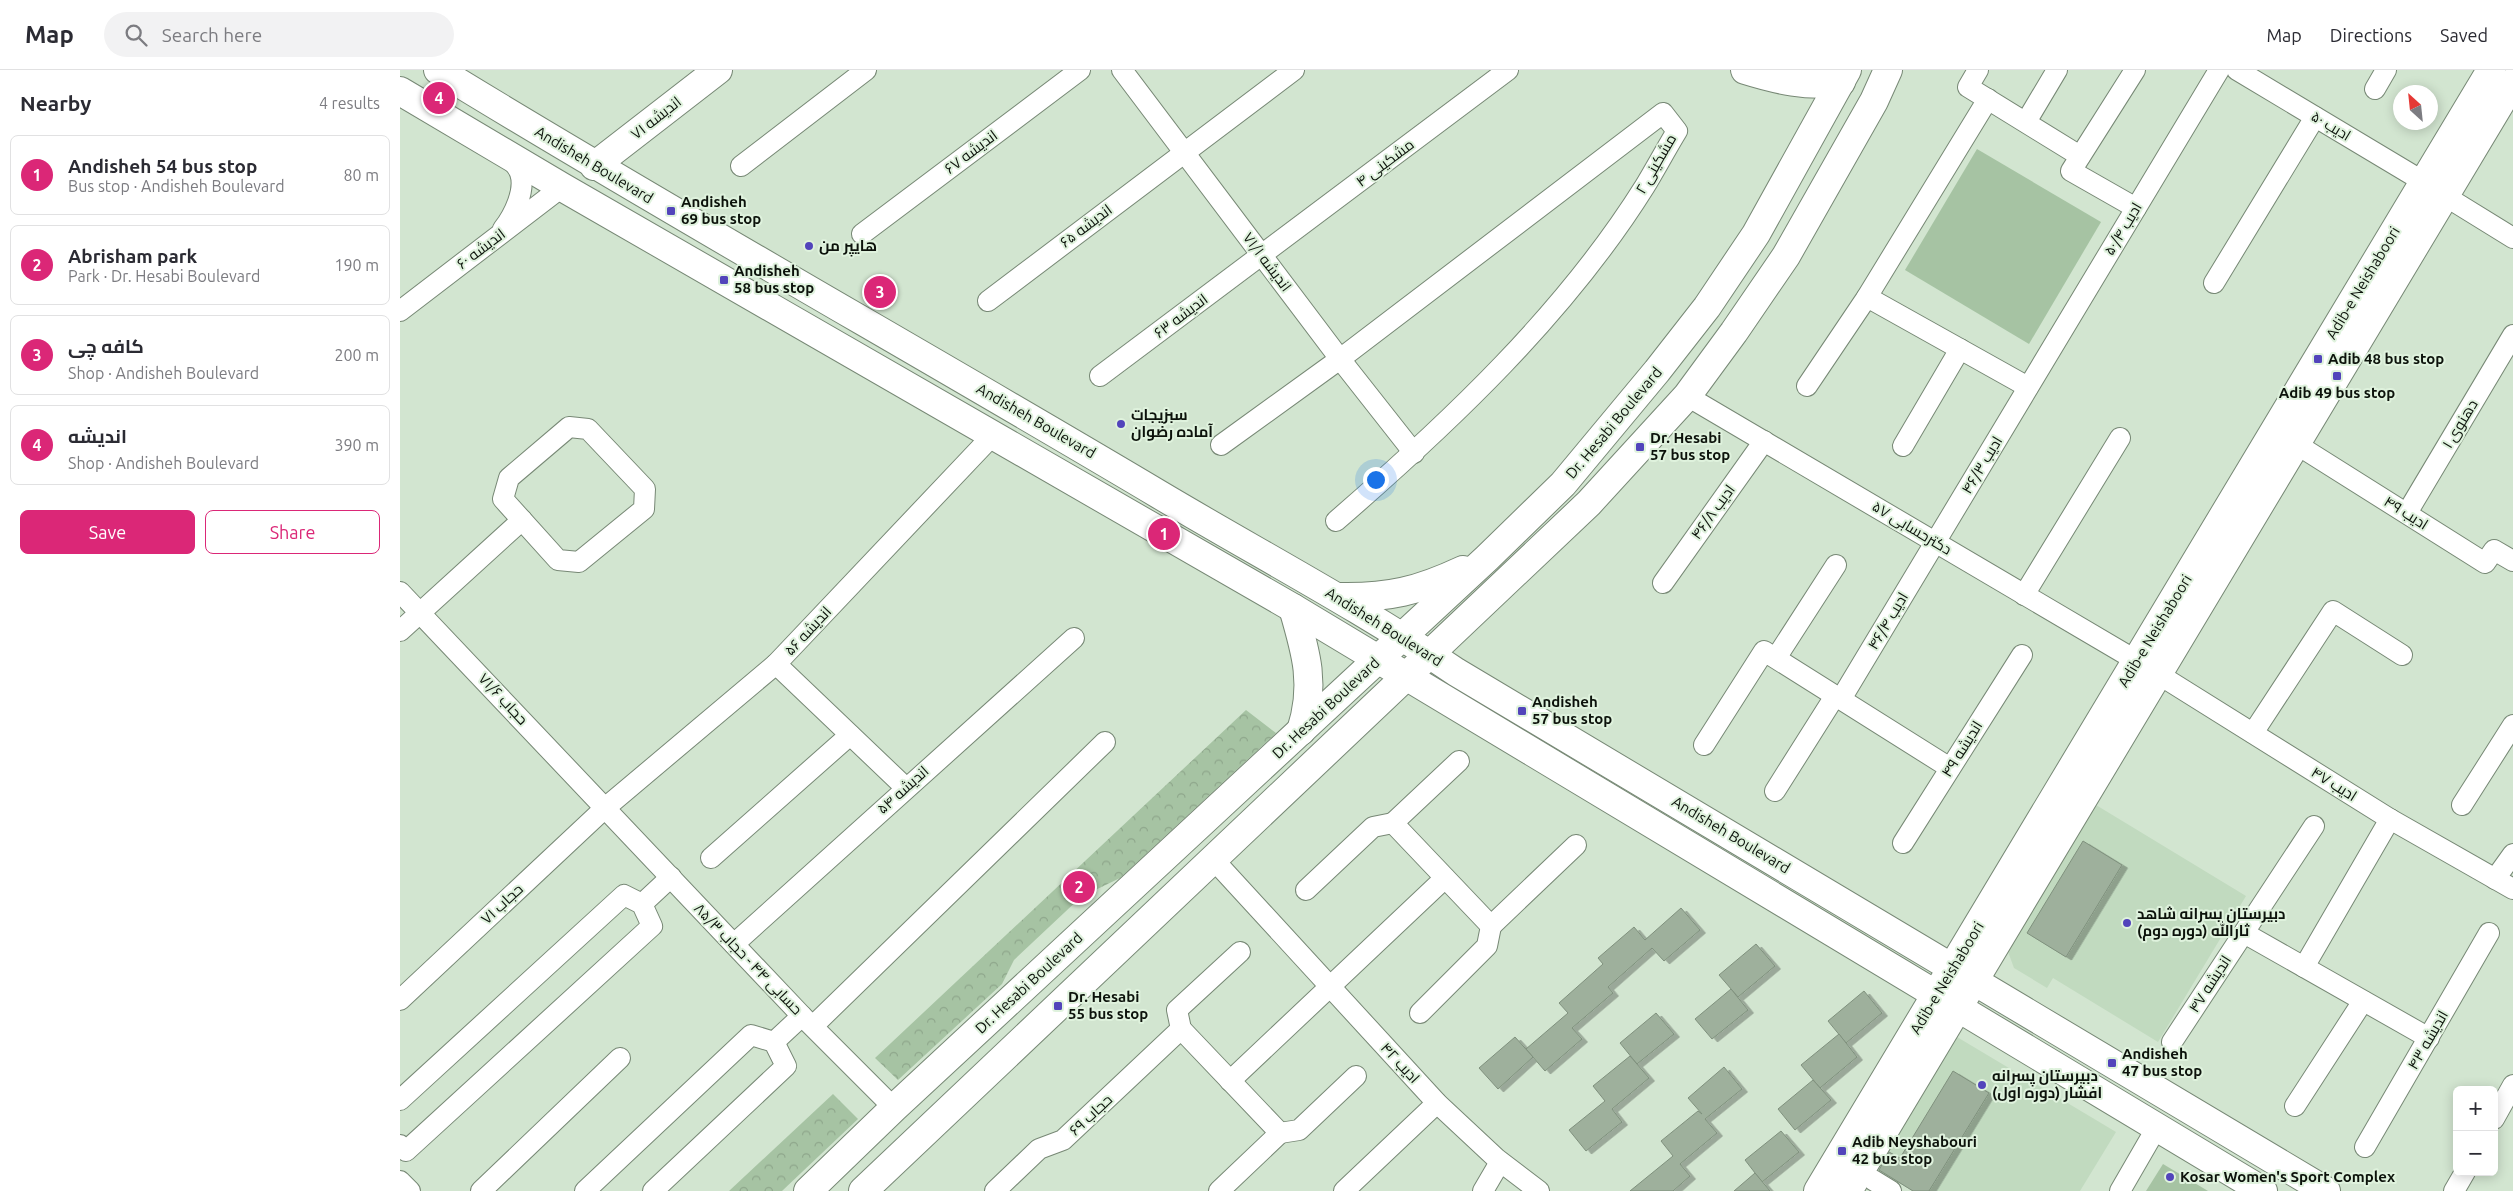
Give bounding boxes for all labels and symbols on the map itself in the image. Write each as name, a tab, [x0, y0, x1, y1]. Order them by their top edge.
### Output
pin: 4	[423, 79, 455, 117]
north arrow	[2393, 85, 2438, 130]
street label: اندیشه ۷۱	[627, 93, 684, 142]
street label: ادیب ۵۰	[2308, 107, 2354, 144]
street label: Andisheh Boulevard	[532, 123, 656, 207]
street label: اندیشه ۶۷	[941, 126, 1000, 177]
street label: مشکینی ۲	[1632, 131, 1681, 198]
street label: مشکینی ۴	[1352, 135, 1418, 191]
place label: Andisheh 69 bus stop	[681, 193, 761, 227]
street label: ادیب ۵۰/۴	[2100, 199, 2145, 258]
street label: اندیشه ۶۵	[1056, 201, 1115, 251]
marker: Andisheh 69 bus stop	[665, 205, 677, 217]
street label: Adib-e Neishaboori	[2322, 223, 2403, 342]
street label: اندیشه ۶۰	[453, 225, 508, 272]
street label: اندیشه ۷۱/۱	[1240, 229, 1295, 294]
place label: هایپر من	[819, 237, 877, 257]
marker: هایپر من	[803, 240, 815, 252]
place label: Andisheh 58 bus stop	[734, 262, 814, 296]
pin: 3	[864, 273, 896, 311]
marker: Andisheh 58 bus stop	[718, 274, 730, 286]
street label: اندیشه ۶۳	[1151, 290, 1211, 341]
place label: Adib 48 bus stop	[2328, 350, 2444, 367]
marker: Adib 48 bus stop	[2312, 353, 2324, 365]
street label: Dr. Hesabi Boulevard	[1562, 364, 1665, 482]
marker: Adib 49 bus stop	[2331, 370, 2343, 382]
street label: Andisheh Boulevard	[974, 380, 1099, 462]
place label: Adib 49 bus stop	[2279, 384, 2395, 401]
street label: دهنوی ۱	[2438, 396, 2482, 452]
place label: سبزیجات آماده رضوان	[1131, 406, 1213, 441]
marker: سبزیجات آماده رضوان	[1115, 418, 1127, 430]
place label: Dr. Hesabi 57 bus stop	[1650, 429, 1730, 463]
street label: ادیب ۴۶/۳	[1958, 433, 2005, 496]
marker: Dr. Hesabi 57 bus stop	[1634, 441, 1646, 453]
your location	[1363, 467, 1389, 493]
street label: ادیب ۴۶/۸	[1687, 481, 1738, 542]
street label: ادیب ۴۹	[2381, 492, 2431, 533]
street label: دکترحسابی ۵۷	[1869, 497, 1955, 560]
pin: 1	[1148, 515, 1180, 553]
street label: Adib-e Neishaboori	[2114, 571, 2195, 690]
street label: Andisheh Boulevard	[1323, 584, 1446, 669]
street label: ادیب ۴۶/۴	[1864, 589, 1911, 652]
street label: اندیشه ۵۶	[781, 603, 834, 659]
street label: Dr. Hesabi Boulevard	[1269, 654, 1383, 762]
street label: حجاب ۷۱/۶	[475, 670, 531, 728]
place label: Andisheh 57 bus stop	[1532, 693, 1612, 727]
marker: Andisheh 57 bus stop	[1516, 705, 1528, 717]
street label: اندیشه ۴۹	[1938, 718, 1985, 780]
street label: اندیشه ۵۴	[873, 762, 932, 817]
street label: ادیب ۴۷	[2308, 763, 2360, 804]
street label: Andisheh Boulevard	[1669, 793, 1793, 877]
pin: 2	[1063, 868, 1095, 906]
street label: حجاب ۷۱	[477, 880, 526, 927]
street label: حسابی ۴۴ - حجاب ۸۵/۳	[689, 900, 806, 1019]
place label: دبیرستان پسرانه شاهد ثارالله (دوره دوم)	[2137, 905, 2286, 941]
marker: دبیرستان پسرانه شاهد ثارالله (دوره دوم)	[2121, 917, 2133, 929]
street label: Adib-e Neishaboori	[1906, 918, 1987, 1037]
street label: Dr. Hesabi Boulevard	[972, 929, 1086, 1037]
street label: اندیشه ۴۷	[2185, 952, 2234, 1015]
place label: Dr. Hesabi 55 bus stop	[1068, 988, 1148, 1022]
marker: Dr. Hesabi 55 bus stop	[1052, 1000, 1064, 1012]
street label: اندیشه ۴۳	[2404, 1007, 2451, 1072]
street label: ادیب ۴۲	[1377, 1039, 1423, 1086]
place label: Andisheh 47 bus stop	[2122, 1045, 2202, 1079]
marker: Andisheh 47 bus stop	[2106, 1057, 2118, 1069]
place label: دبیرستان پسرانه افشار (دوره اول)	[1992, 1067, 2102, 1102]
marker: دبیرستان پسرانه افشار (دوره اول)	[1976, 1079, 1988, 1091]
street label: حجاب ۶۹	[1066, 1091, 1115, 1139]
place label: Adib Neyshabouri 42 bus stop	[1852, 1133, 1977, 1167]
marker: Adib Neyshabouri 42 bus stop	[1836, 1145, 1848, 1157]
place label: Kosar Women's Sport Complex	[2180, 1168, 2395, 1185]
marker: Kosar Women's Sport Complex	[2164, 1171, 2176, 1183]

